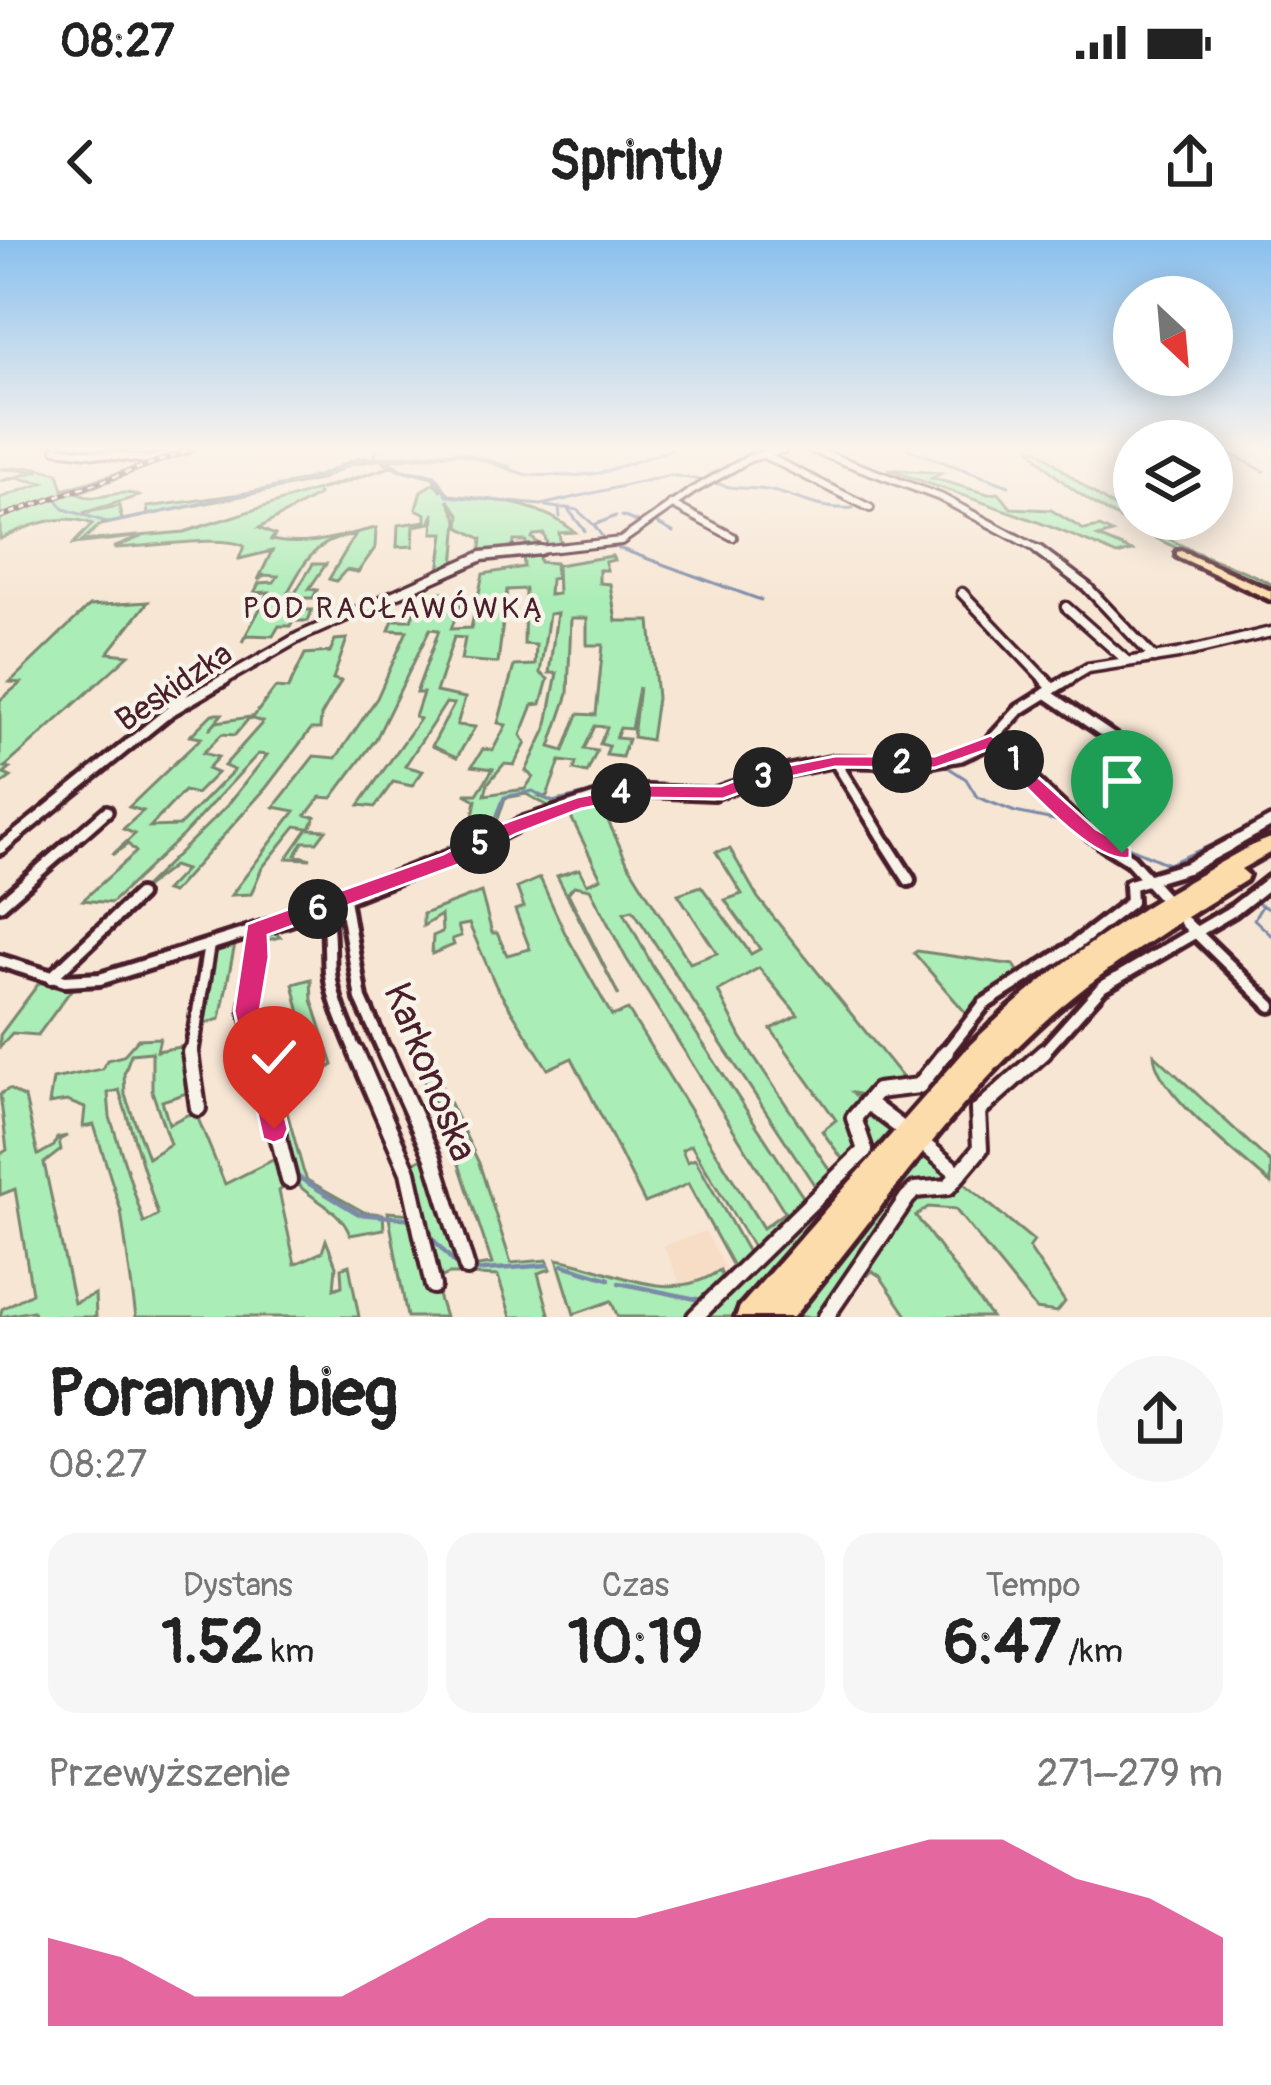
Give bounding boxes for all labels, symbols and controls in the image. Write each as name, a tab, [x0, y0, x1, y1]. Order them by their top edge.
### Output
text: 08:27	[60, 14, 174, 70]
text: Sprintly	[549, 128, 722, 196]
icon: back	[48, 129, 114, 195]
icon: share	[1157, 129, 1223, 195]
north arrow	[1113, 276, 1233, 396]
map controls	[1113, 276, 1233, 540]
button: layers	[1113, 420, 1233, 540]
district label: POD RACŁAWÓWKĄ	[243, 590, 543, 627]
street label: Beskidzka	[108, 633, 240, 741]
pin: 1	[984, 730, 1044, 790]
pin	[1071, 730, 1173, 853]
pin: 2	[872, 733, 932, 793]
text: 1	[1008, 739, 1020, 780]
text: 2	[893, 742, 911, 783]
pin: 3	[733, 747, 793, 807]
icon: arrive	[1089, 748, 1155, 814]
text: 3	[754, 756, 772, 797]
pin: 4	[591, 763, 651, 823]
text: 4	[611, 772, 631, 813]
pin: 5	[450, 814, 510, 874]
text: 5	[471, 823, 489, 864]
pin: 6	[288, 879, 348, 939]
text: 6	[308, 888, 328, 929]
street label: Karkonoska	[372, 976, 488, 1168]
pin	[223, 1006, 325, 1129]
icon: check	[241, 1024, 307, 1090]
text: Poranny bieg	[48, 1353, 398, 1436]
button: share	[1097, 1356, 1223, 1482]
text: 08:27	[48, 1440, 147, 1489]
text: Dystans	[183, 1565, 293, 1606]
text: Czas	[602, 1565, 669, 1606]
text: Tempo	[986, 1565, 1081, 1606]
text: 1.52	[161, 1606, 264, 1681]
text: 10:19	[568, 1606, 703, 1681]
text: 6:47	[943, 1606, 1061, 1681]
text: km	[264, 1631, 314, 1672]
text: /km	[1061, 1631, 1123, 1672]
text: Przewyższenie	[48, 1749, 290, 1798]
text: 271–279 m	[1037, 1749, 1223, 1798]

